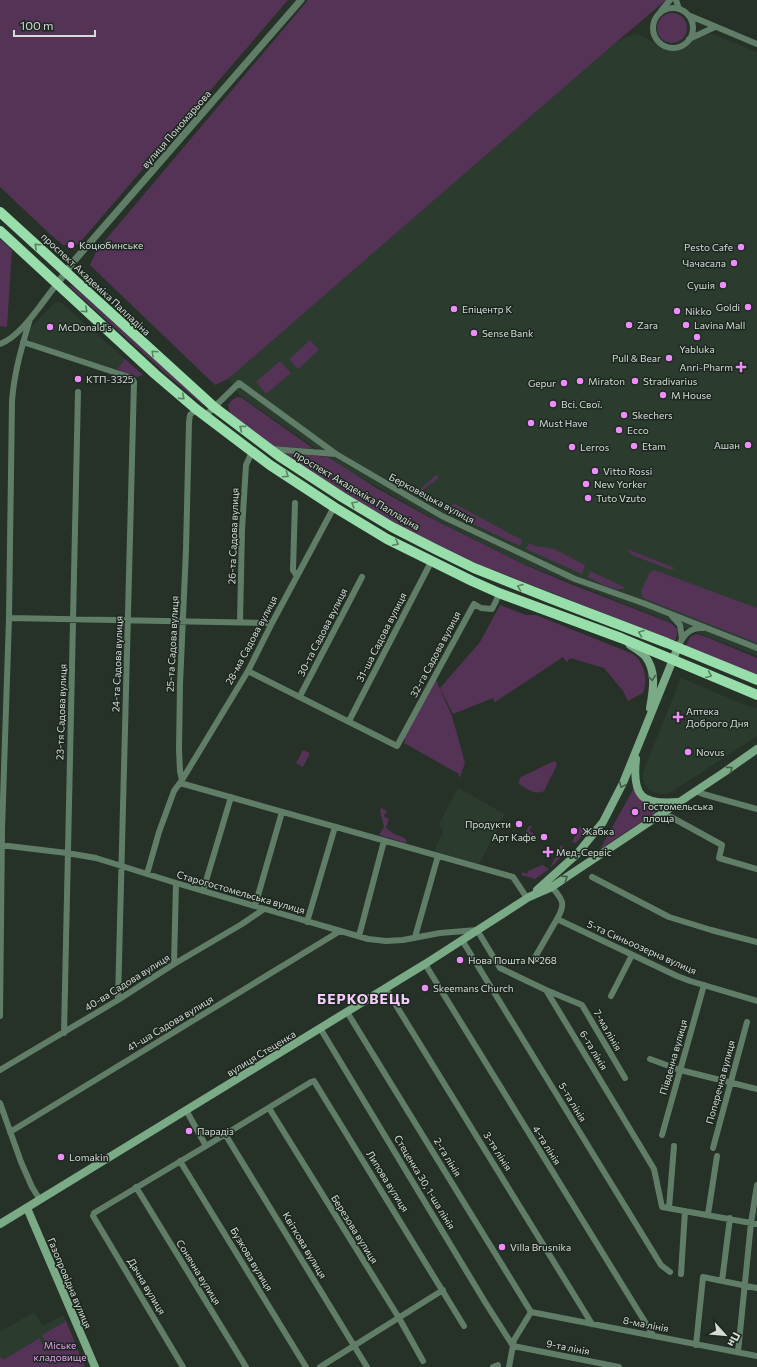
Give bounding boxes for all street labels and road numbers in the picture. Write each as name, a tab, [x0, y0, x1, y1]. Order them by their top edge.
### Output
street label: вулиця Пономарьова	[139, 88, 213, 170]
street label: проспект Академіка Палладіна	[39, 230, 153, 338]
street label: проспект Академіка Палладіна	[292, 448, 422, 532]
street label: Берковецька вулиця	[387, 470, 477, 526]
street label: 26-та Садова вулиця	[225, 488, 241, 584]
street label: 30-та Садова вулиця	[295, 586, 349, 678]
street label: 31-ша Садова вулиця	[353, 590, 409, 684]
street label: 28-ма Садова вулиця	[222, 593, 280, 687]
street label: 25-та Садова вулиця	[163, 596, 181, 692]
street label: 32-га Садова вулиця	[407, 609, 463, 699]
street label: 24-та Садова вулиця	[109, 616, 125, 712]
street label: 23-тя Садова вулиця	[53, 664, 69, 760]
street label: Старогостомельська вулиця	[176, 868, 306, 916]
street label: 5-та Синьоозерна вулиця	[585, 917, 699, 977]
street label: 40-ва Садова вулиця	[82, 951, 172, 1013]
street label: 41-ша Садова вулиця	[125, 992, 215, 1054]
street label: 7-ма лінія	[591, 1007, 625, 1053]
street label: Південна вулиця	[657, 1018, 689, 1096]
street label: вулиця Стеценка	[224, 1028, 298, 1078]
street label: 6-та лінія	[578, 1028, 610, 1072]
street label: Поперечна вулиця	[703, 1039, 737, 1125]
street label: 5-та лінія	[557, 1080, 589, 1124]
street label: 4-та лінія	[530, 1123, 564, 1167]
street label: 3-тя лінія	[481, 1129, 515, 1173]
street label: Стеценка 30, 1-ша лінія	[392, 1133, 458, 1231]
street label: 2-га лінія	[432, 1135, 464, 1179]
street label: Липова вулиця	[364, 1148, 412, 1214]
street label: Березова вулиця	[329, 1192, 381, 1266]
street label: Квіткова вулиця	[280, 1210, 330, 1280]
street label: Бузкова вулиця	[228, 1225, 276, 1293]
street label: Газопровідна вулиця	[45, 1236, 95, 1330]
street label: Сонячна вулиця	[174, 1237, 224, 1307]
street label: Дачна вулиця	[125, 1256, 169, 1316]
street label: 8-ма лінія	[622, 1314, 670, 1334]
street label: 9-та лінія	[545, 1337, 591, 1357]

